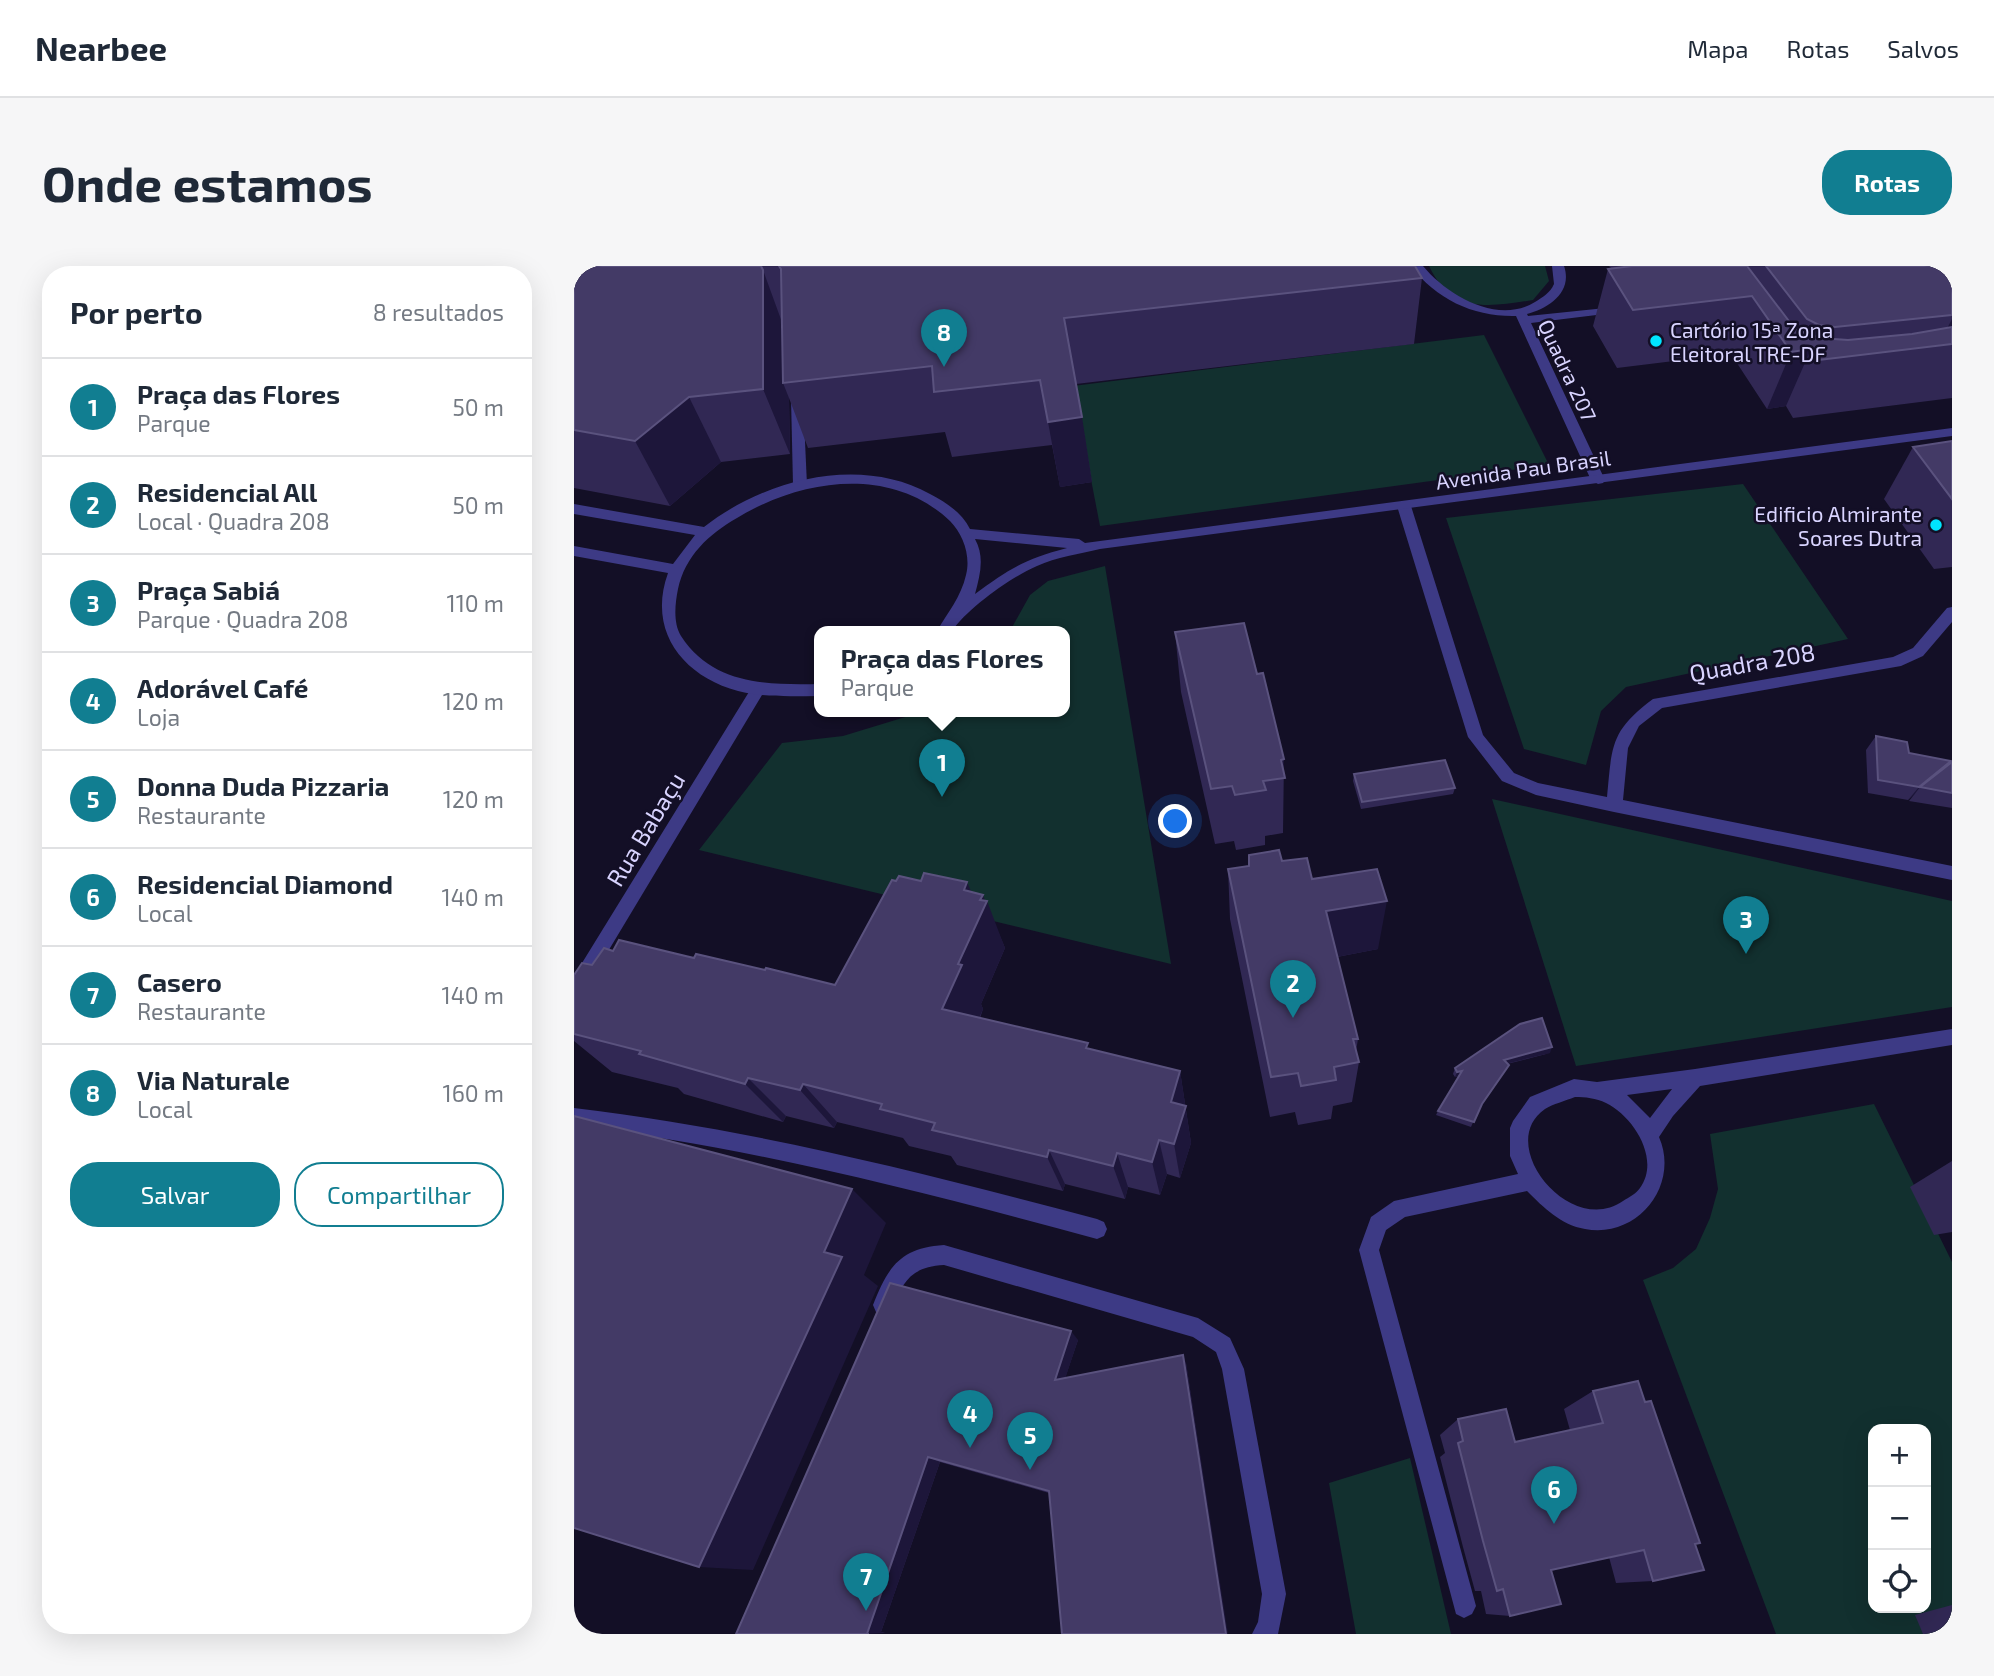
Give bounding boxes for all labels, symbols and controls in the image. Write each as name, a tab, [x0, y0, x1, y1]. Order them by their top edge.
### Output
text: Nearbee	[35, 28, 167, 68]
text: Mapa	[1687, 34, 1749, 63]
text: Rotas	[1787, 34, 1849, 63]
text: Salvos	[1887, 34, 1959, 63]
button: Rotas	[1822, 150, 1952, 215]
text: Onde estamos	[42, 153, 372, 212]
text: Por perto	[70, 294, 203, 330]
text: 8 resultados	[373, 298, 504, 326]
pin: 8	[921, 309, 967, 367]
street label: Quadra 207	[1533, 315, 1603, 426]
place label: Cartório 15ª Zona Eleitoral TRE-DF	[1670, 317, 1833, 366]
marker: Cartório 15ª Zona Eleitoral TRE-DF	[1648, 333, 1664, 349]
text: Praça das Flores	[137, 378, 340, 409]
text: 1	[88, 393, 98, 421]
text: 50 m	[453, 393, 504, 421]
text: Parque	[137, 409, 211, 437]
street label: Avenida Pau Brasil	[1434, 444, 1613, 494]
text: Residencial All	[137, 476, 317, 507]
text: 2	[86, 491, 100, 519]
text: 50 m	[453, 491, 504, 519]
place label: Edificio Almirante Soares Dutra	[1754, 501, 1922, 550]
text: Local · Quadra 208	[137, 507, 330, 535]
marker: Edificio Almirante Soares Dutra	[1928, 517, 1944, 533]
text: Praça Sabiá	[137, 574, 280, 605]
text: 3	[86, 589, 100, 617]
text: 110 m	[447, 589, 504, 617]
text: Parque · Quadra 208	[137, 605, 348, 633]
popup	[814, 626, 1070, 717]
street label: Quadra 208	[1687, 637, 1817, 687]
text: Praça das Flores	[840, 642, 1044, 673]
text: Adorável Café	[137, 672, 308, 703]
text: Parque	[840, 673, 914, 701]
text: 4	[86, 687, 100, 715]
text: 120 m	[443, 687, 504, 715]
text: Loja	[137, 703, 180, 731]
pin: 1	[919, 739, 965, 797]
street label: Rua Babaçu	[600, 767, 691, 892]
text: Donna Duda Pizzaria	[137, 770, 389, 801]
text: 5	[87, 785, 99, 813]
text: 120 m	[443, 785, 504, 813]
text: Restaurante	[137, 801, 266, 829]
your location	[1158, 804, 1192, 838]
text: Residencial Diamond	[137, 868, 393, 899]
text: 6	[86, 883, 100, 911]
text: 140 m	[442, 883, 504, 911]
pin: 3	[1723, 896, 1769, 954]
text: Local	[137, 899, 193, 927]
pin: 2	[1270, 960, 1316, 1018]
text: Casero	[137, 966, 222, 997]
text: 7	[87, 981, 99, 1009]
text: 140 m	[442, 981, 504, 1009]
text: Restaurante	[137, 997, 266, 1025]
text: Via Naturale	[137, 1064, 290, 1095]
text: 8	[86, 1079, 100, 1107]
text: 160 m	[443, 1079, 504, 1107]
text: Local	[137, 1095, 193, 1123]
button: Salvar	[70, 1162, 280, 1227]
button: Compartilhar	[294, 1162, 504, 1227]
pin: 4	[947, 1390, 993, 1448]
pin: 5	[1007, 1412, 1053, 1470]
map controls	[1868, 1424, 1931, 1613]
button: +	[1868, 1424, 1931, 1487]
pin: 6	[1531, 1466, 1577, 1524]
button: −	[1868, 1487, 1931, 1550]
button: locate	[1868, 1550, 1931, 1613]
pin: 7	[843, 1553, 889, 1611]

